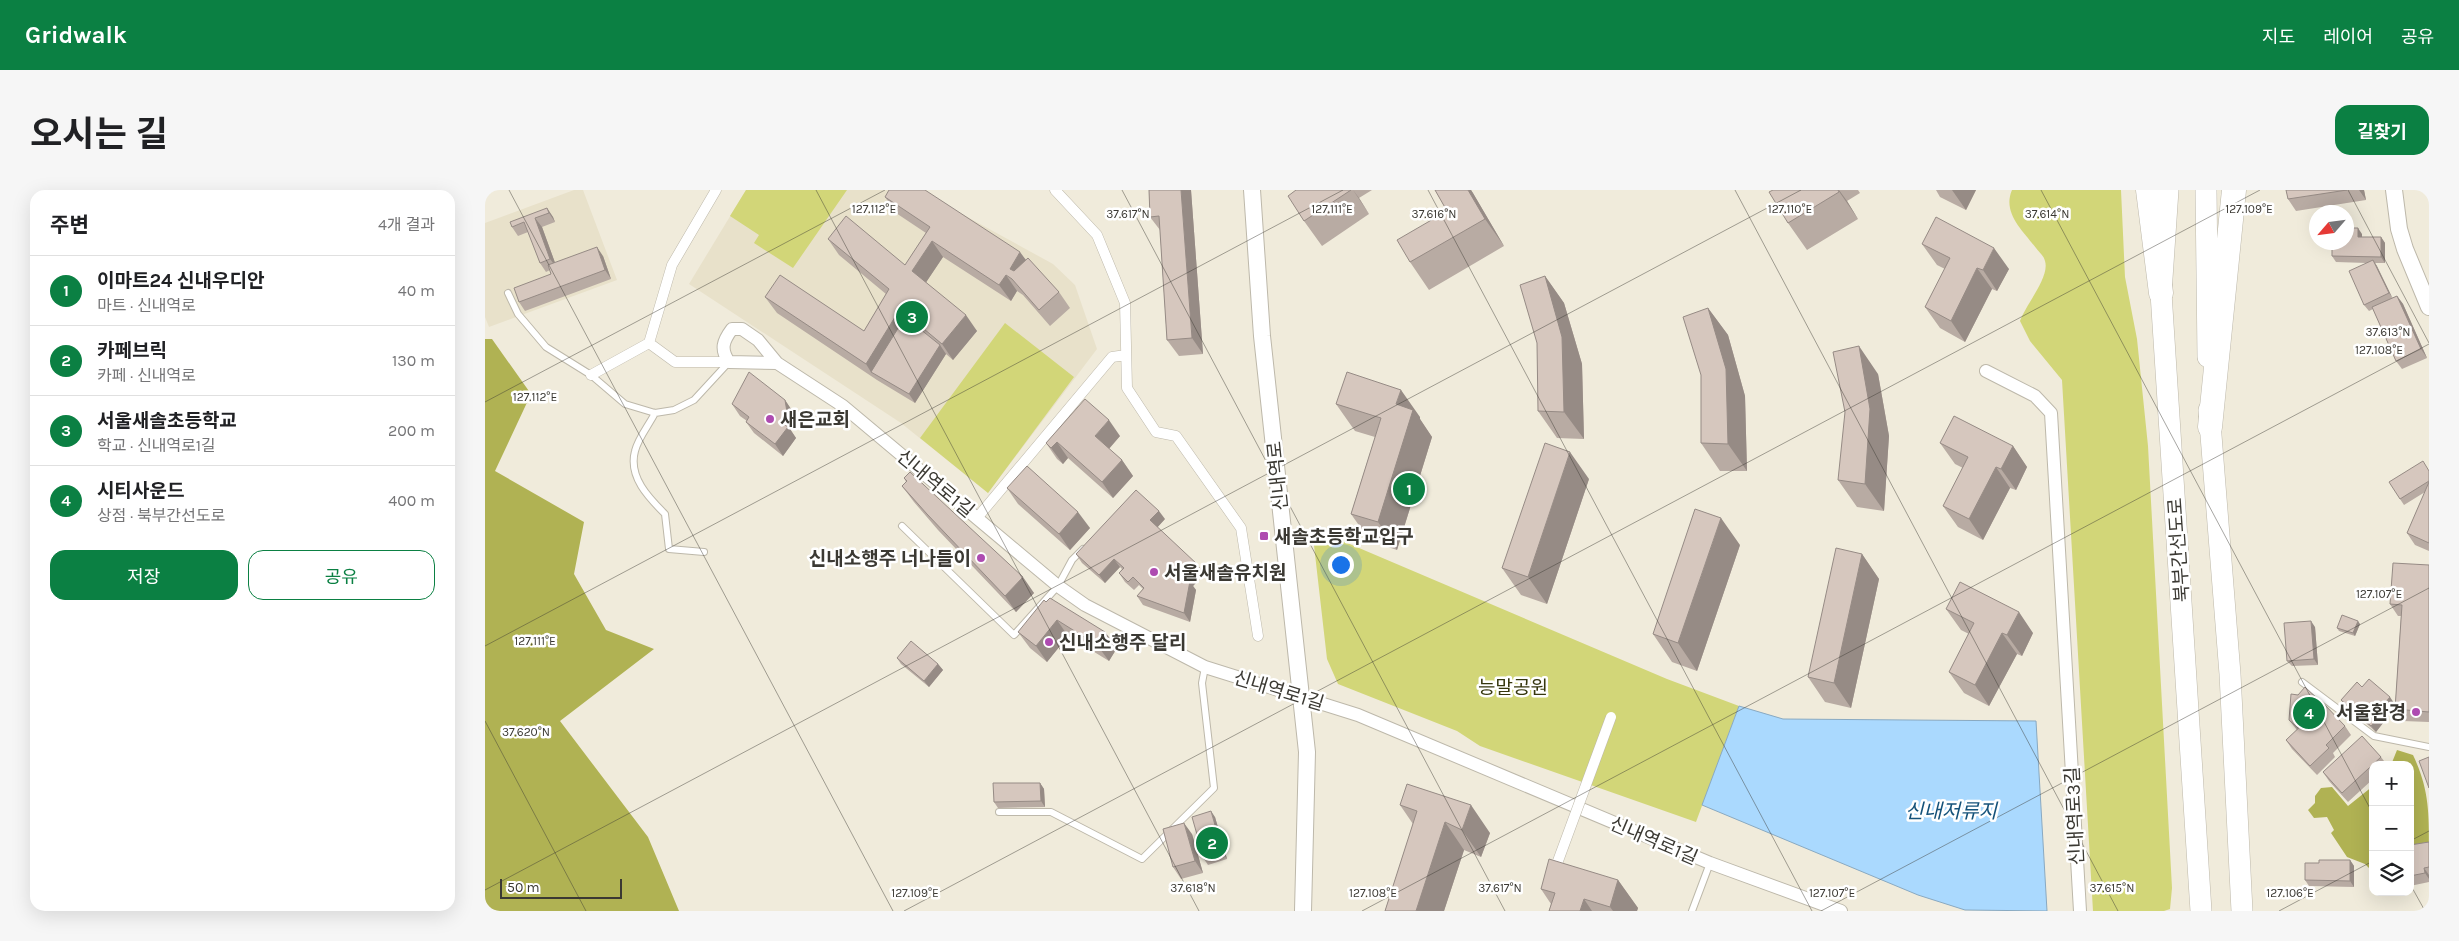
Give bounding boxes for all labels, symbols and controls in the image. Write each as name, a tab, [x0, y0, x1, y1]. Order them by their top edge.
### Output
text: Gridwalk	[25, 21, 127, 49]
text: 지도	[2262, 26, 2295, 48]
text: 레이어	[2323, 26, 2373, 48]
text: 공유	[2401, 26, 2434, 48]
button: 길찾기	[2335, 105, 2429, 155]
text: 오시는 길	[30, 114, 168, 155]
text: 127.112°E	[852, 202, 896, 216]
text: 127.111°E	[1311, 202, 1353, 216]
text: 127.110°E	[1768, 202, 1812, 216]
text: 127.109°E	[2225, 202, 2273, 216]
north arrow	[2309, 205, 2354, 250]
text: 37.617°N	[1106, 207, 1150, 221]
text: 37.616°N	[1412, 207, 1456, 221]
text: 37.614°N	[2025, 207, 2069, 221]
text: 주변	[50, 213, 89, 237]
text: 4개 결과	[378, 215, 435, 234]
text: 이마트24 신내우디안	[97, 270, 264, 292]
text: 1	[63, 281, 69, 300]
text: 40 m	[398, 281, 435, 300]
text: 마트 · 신내역로	[97, 296, 196, 315]
pin: 3	[896, 298, 928, 336]
text: 37.613°N	[2365, 325, 2411, 339]
text: 카페브릭	[97, 340, 167, 362]
text: 127.108°E	[2355, 343, 2403, 357]
text: 2	[61, 351, 71, 370]
text: 130 m	[392, 351, 435, 370]
text: 카페 · 신내역로	[97, 366, 196, 385]
text: 127.112°E	[513, 390, 557, 404]
place label: 새은교회	[780, 409, 850, 431]
text: 서울새솔초등학교	[97, 410, 237, 432]
marker: 새은교회	[764, 413, 776, 425]
text: 3	[61, 421, 71, 440]
text: 200 m	[388, 421, 435, 440]
text: 학교 · 신내역로1길	[97, 436, 216, 455]
street label: 신내역로	[1263, 440, 1293, 512]
street label: 신내역로1길	[892, 445, 978, 522]
pin: 1	[1393, 470, 1425, 508]
text: 시티사운드	[97, 480, 184, 502]
text: 4	[61, 491, 71, 510]
text: 400 m	[388, 491, 435, 510]
street label: 북부간선도로	[2164, 497, 2194, 603]
text: 상점 · 북부간선도로	[97, 506, 225, 525]
place label: 새솔초등학교입구	[1274, 526, 1414, 548]
marker: 새솔초등학교입구	[1258, 530, 1270, 542]
place label: 신내소행주 너나들이	[809, 548, 971, 570]
button: 저장	[50, 550, 238, 600]
button: 공유	[248, 550, 435, 600]
marker: 신내소행주 너나들이	[975, 552, 987, 564]
your location	[1328, 552, 1354, 578]
place label: 서울새솔유치원	[1164, 562, 1286, 584]
marker: 서울새솔유치원	[1148, 566, 1160, 578]
text: 127.107°E	[2356, 587, 2402, 601]
place label: 신내소행주 달리	[1059, 632, 1186, 654]
text: 127.111°E	[514, 634, 556, 648]
marker: 신내소행주 달리	[1043, 636, 1055, 648]
street label: 신내역로1길	[1231, 667, 1327, 715]
park label: 능말공원	[1478, 677, 1548, 699]
pin: 4	[2293, 694, 2325, 732]
place label: 서울환경	[2336, 702, 2406, 724]
marker: 서울환경	[2410, 706, 2422, 718]
text: 37.620°N	[502, 725, 550, 739]
map controls	[2369, 761, 2414, 896]
button: +	[2369, 761, 2414, 806]
street label: 신내역로3길	[2061, 766, 2089, 866]
water label: 신내저류지	[1905, 800, 1999, 823]
button: −	[2369, 806, 2414, 851]
street label: 신내역로1길	[1606, 812, 1701, 869]
pin: 2	[1196, 824, 1228, 862]
button: layers	[2369, 851, 2414, 896]
scale bar	[500, 876, 623, 899]
text: 50 m	[507, 879, 540, 896]
text: 37.618°N	[1170, 881, 1216, 895]
text: 37.617°N	[1478, 881, 1522, 895]
text: 37.615°N	[2090, 881, 2134, 895]
text: 127.109°E	[891, 886, 939, 900]
text: 127.108°E	[1349, 886, 1397, 900]
text: 127.107°E	[1809, 886, 1855, 900]
text: 127.106°E	[2266, 886, 2314, 900]

